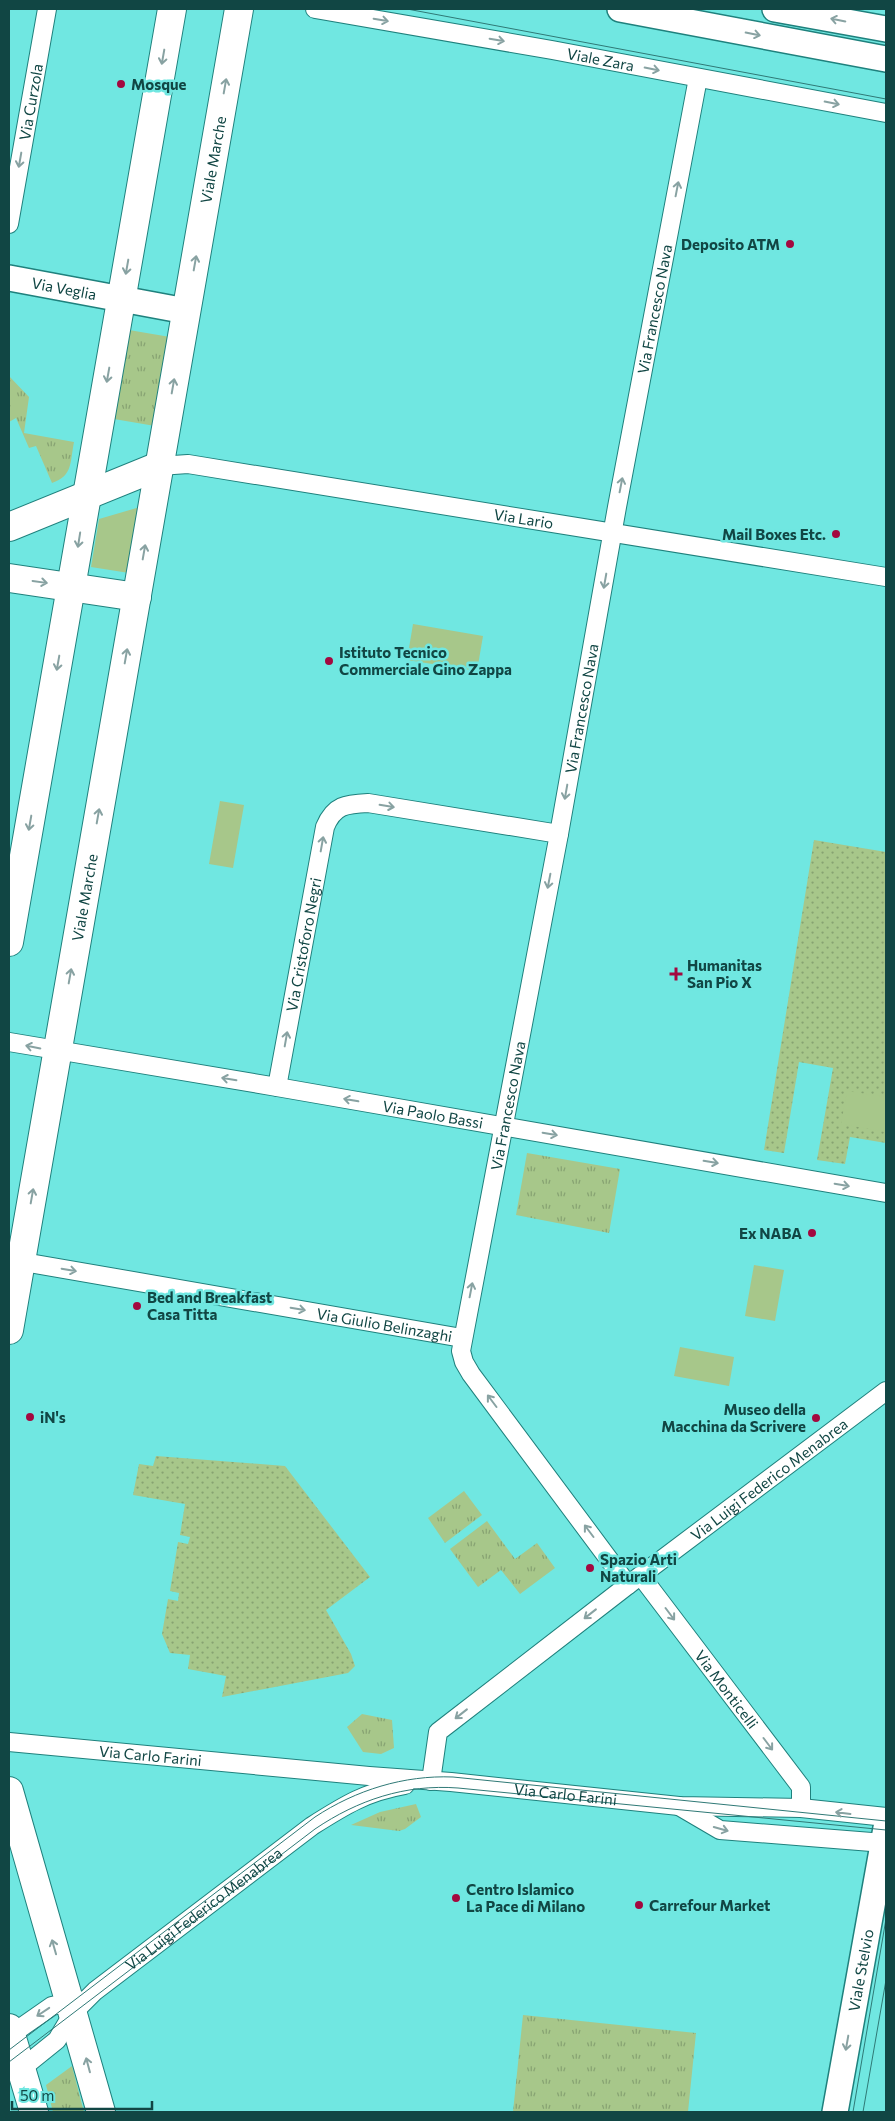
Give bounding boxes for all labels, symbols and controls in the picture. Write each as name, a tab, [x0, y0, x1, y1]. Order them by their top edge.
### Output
one-way arrow	[372, 15, 388, 25]
one-way arrow	[831, 15, 847, 25]
one-way arrow	[744, 29, 760, 39]
one-way arrow	[489, 35, 505, 45]
street label: Viale Zara	[565, 44, 636, 74]
one-way arrow	[158, 48, 168, 64]
street label: Via Curzola	[15, 62, 46, 142]
one-way arrow	[643, 65, 659, 74]
place label: Mosque	[131, 75, 187, 93]
marker: Mosque	[115, 78, 127, 90]
one-way arrow	[221, 79, 231, 95]
one-way arrow	[823, 98, 839, 108]
street label: Viale Marche	[196, 114, 229, 205]
one-way arrow	[14, 152, 24, 168]
one-way arrow	[673, 181, 683, 197]
place label: Deposito ATM	[681, 235, 780, 253]
marker: Deposito ATM	[784, 238, 796, 250]
street label: Via Francesco Nava	[633, 243, 675, 375]
one-way arrow	[190, 255, 200, 271]
one-way arrow	[122, 259, 131, 275]
street label: Via Veglia	[30, 273, 98, 303]
one-way arrow	[102, 367, 112, 383]
one-way arrow	[168, 379, 178, 395]
one-way arrow	[617, 477, 626, 493]
street label: Via Lario	[492, 505, 555, 532]
place label: Mail Boxes Etc.	[722, 525, 826, 543]
marker: Mail Boxes Etc.	[830, 528, 842, 540]
one-way arrow	[74, 532, 84, 548]
one-way arrow	[140, 544, 150, 560]
one-way arrow	[599, 572, 609, 588]
one-way arrow	[32, 577, 48, 587]
street label: Via Francesco Nava	[561, 642, 602, 775]
place label: Istituto Tecnico Commerciale Gino Zappa	[339, 643, 512, 678]
one-way arrow	[122, 649, 132, 665]
one-way arrow	[53, 655, 63, 671]
marker: Istituto Tecnico Commerciale Gino Zappa	[323, 655, 335, 667]
one-way arrow	[561, 784, 570, 800]
one-way arrow	[379, 802, 395, 812]
one-way arrow	[94, 809, 104, 825]
one-way arrow	[24, 815, 34, 831]
one-way arrow	[317, 837, 327, 853]
street label: Viale Marche	[68, 852, 101, 943]
one-way arrow	[544, 873, 554, 889]
street label: Via Cristoforo Negri	[282, 876, 325, 1013]
place label: Humanitas San Pio X	[687, 956, 762, 991]
marker: Humanitas San Pio X	[669, 967, 683, 981]
one-way arrow	[66, 969, 76, 985]
one-way arrow	[282, 1031, 292, 1047]
street label: Via Francesco Nava	[486, 1039, 529, 1172]
one-way arrow	[25, 1041, 41, 1051]
one-way arrow	[222, 1074, 238, 1084]
one-way arrow	[343, 1094, 359, 1104]
street label: Via Paolo Bassi	[381, 1097, 485, 1132]
one-way arrow	[542, 1130, 558, 1140]
one-way arrow	[702, 1158, 718, 1168]
one-way arrow	[833, 1180, 849, 1190]
one-way arrow	[27, 1189, 37, 1205]
place label: Ex NABA	[739, 1224, 802, 1242]
marker: Ex NABA	[806, 1227, 818, 1239]
one-way arrow	[60, 1265, 76, 1275]
one-way arrow	[467, 1282, 477, 1298]
place label: Bed and Breakfast Casa Titta	[147, 1288, 272, 1323]
marker: Bed and Breakfast Casa Titta	[131, 1300, 143, 1312]
street label: Via Giulio Belinzaghi	[315, 1304, 454, 1345]
one-way arrow	[289, 1305, 305, 1315]
one-way arrow	[487, 1394, 497, 1408]
place label: Museo della Macchina da Scrivere	[661, 1400, 806, 1435]
place label: iN's	[40, 1408, 66, 1426]
marker: iN's	[24, 1411, 36, 1423]
marker: Museo della Macchina da Scrivere	[810, 1412, 822, 1424]
street label: Via Luigi Federico Menabrea	[687, 1414, 851, 1544]
one-way arrow	[584, 1524, 594, 1538]
place label: Spazio Arti Naturali	[600, 1550, 677, 1585]
marker: Spazio Arti Naturali	[584, 1562, 596, 1574]
one-way arrow	[665, 1607, 676, 1620]
one-way arrow	[584, 1609, 597, 1620]
street label: Via Monticelli	[691, 1646, 762, 1732]
one-way arrow	[455, 1708, 468, 1719]
one-way arrow	[763, 1737, 774, 1750]
street label: Via Carlo Farini	[98, 1742, 203, 1769]
street label: Via Carlo Farini	[513, 1780, 618, 1808]
one-way arrow	[836, 1808, 852, 1818]
one-way arrow	[713, 1824, 729, 1834]
street label: Via Luigi Federico Menabrea	[122, 1843, 285, 1974]
place label: Centro Islamico La Pace di Milano	[466, 1880, 585, 1915]
marker: Centro Islamico La Pace di Milano	[450, 1892, 462, 1904]
place label: Carrefour Market	[649, 1896, 770, 1914]
marker: Carrefour Market	[633, 1899, 645, 1911]
street label: Viale Stelvio	[844, 1927, 877, 2013]
one-way arrow	[48, 1939, 58, 1955]
one-way arrow	[36, 2007, 50, 2017]
one-way arrow	[842, 2034, 852, 2050]
one-way arrow	[83, 2058, 92, 2074]
scale bar	[12, 2078, 152, 2110]
text: 50 m	[20, 2086, 54, 2104]

